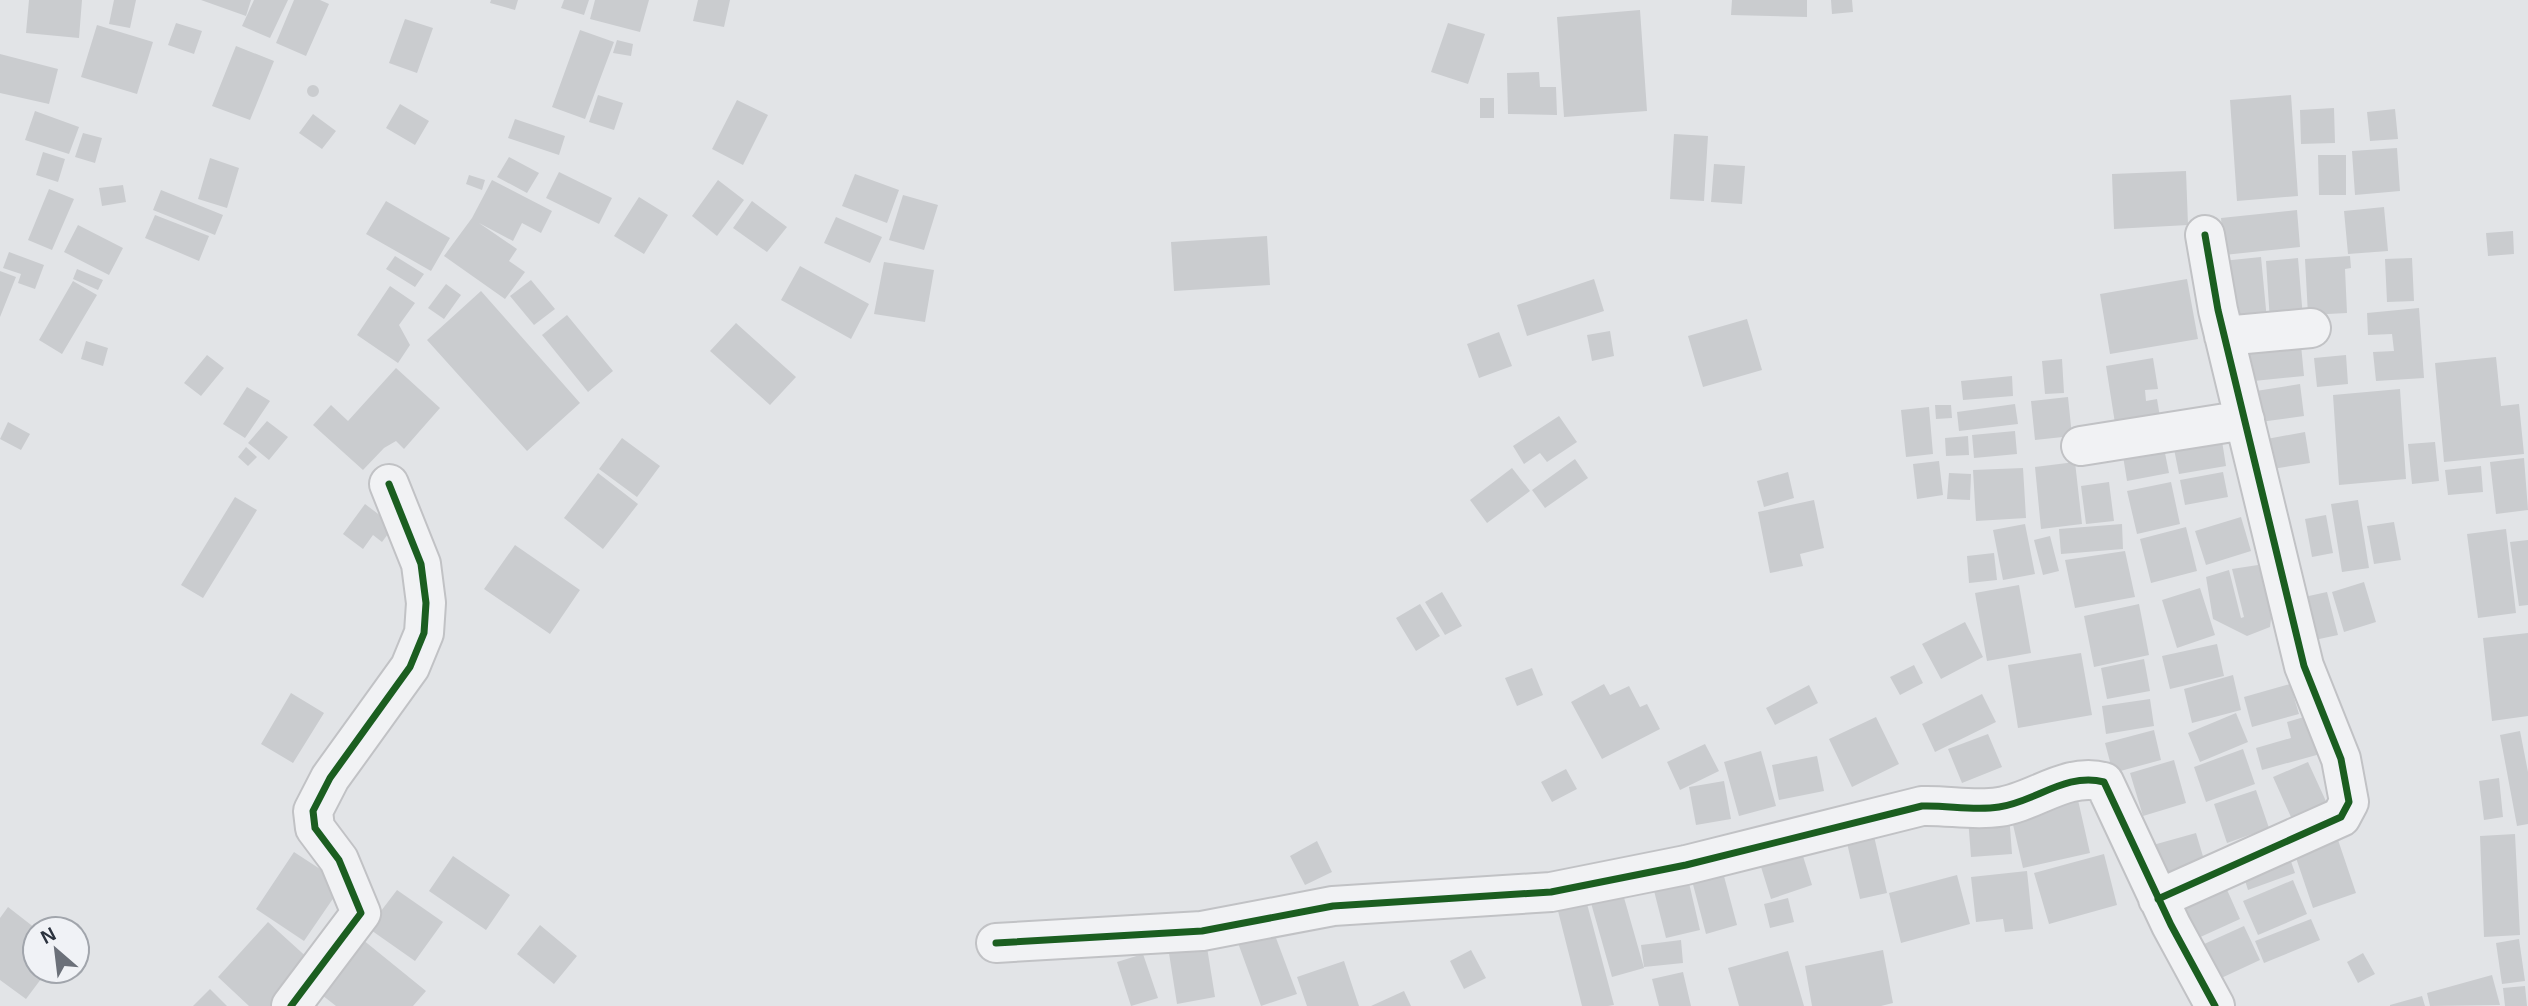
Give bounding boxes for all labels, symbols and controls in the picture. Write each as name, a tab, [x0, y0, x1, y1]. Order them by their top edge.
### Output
north arrow	[21, 915, 91, 985]
text: N	[37, 923, 59, 948]

